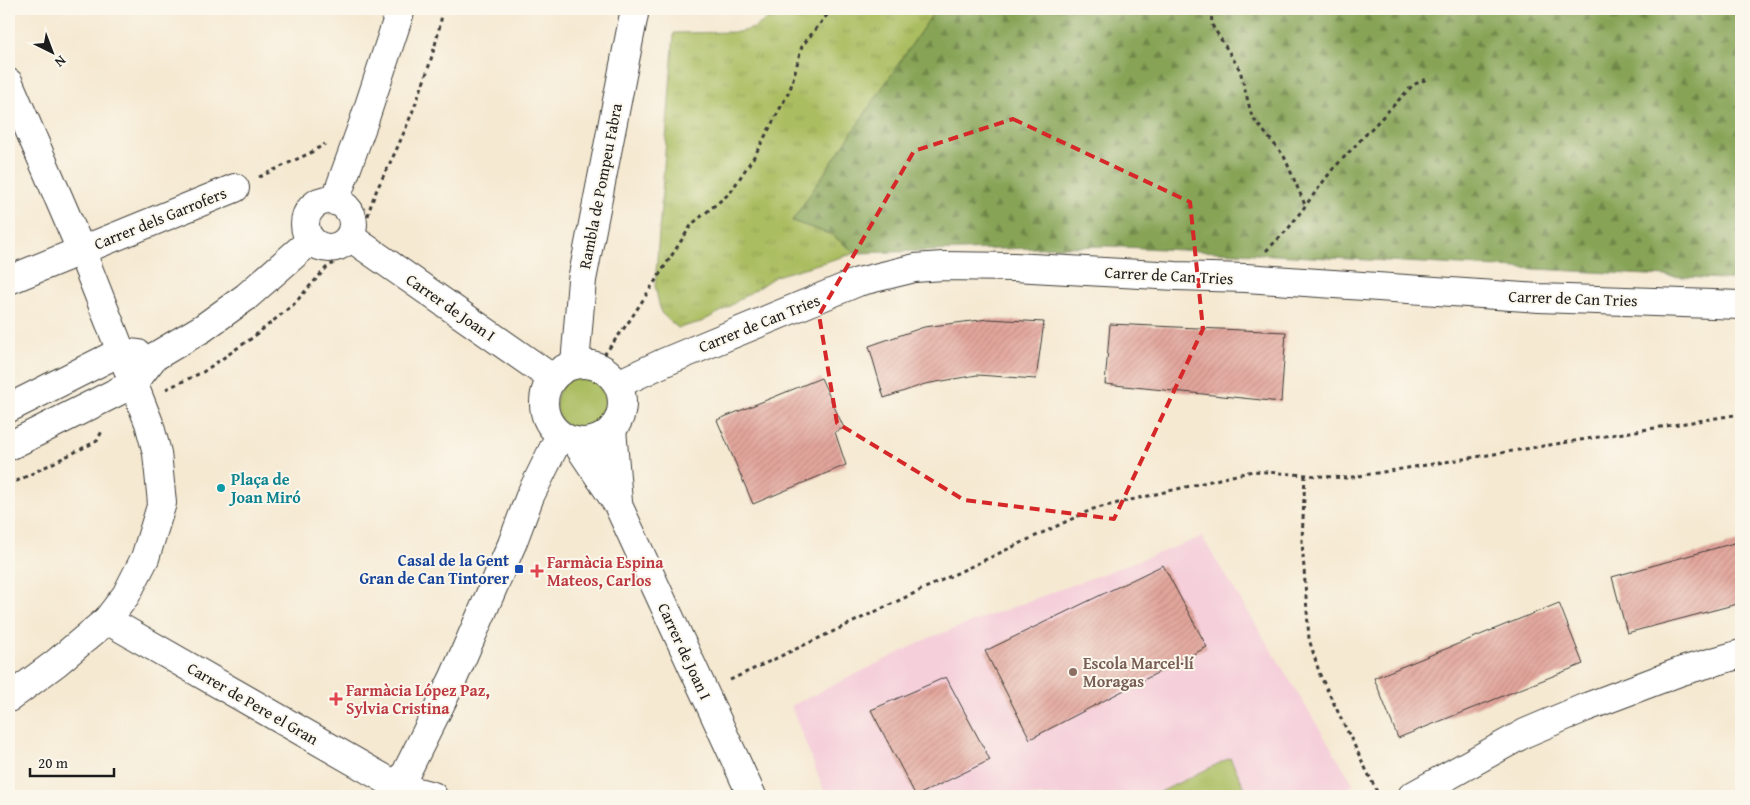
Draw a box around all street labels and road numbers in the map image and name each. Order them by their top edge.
street label: Rambla de Pompeu Fabra [572,101,628,271]
street label: Carrer dels Garrofers [90,180,230,256]
street label: Carrer de Can Tries [1104,260,1234,290]
street label: Carrer de Joan I [401,267,501,347]
street label: Carrer de Can Tries [1508,284,1638,312]
street label: Carrer de Can Tries [695,288,823,358]
street label: Carrer de Joan I [652,599,718,704]
street label: Carrer de Pere el Gran [183,656,323,750]

